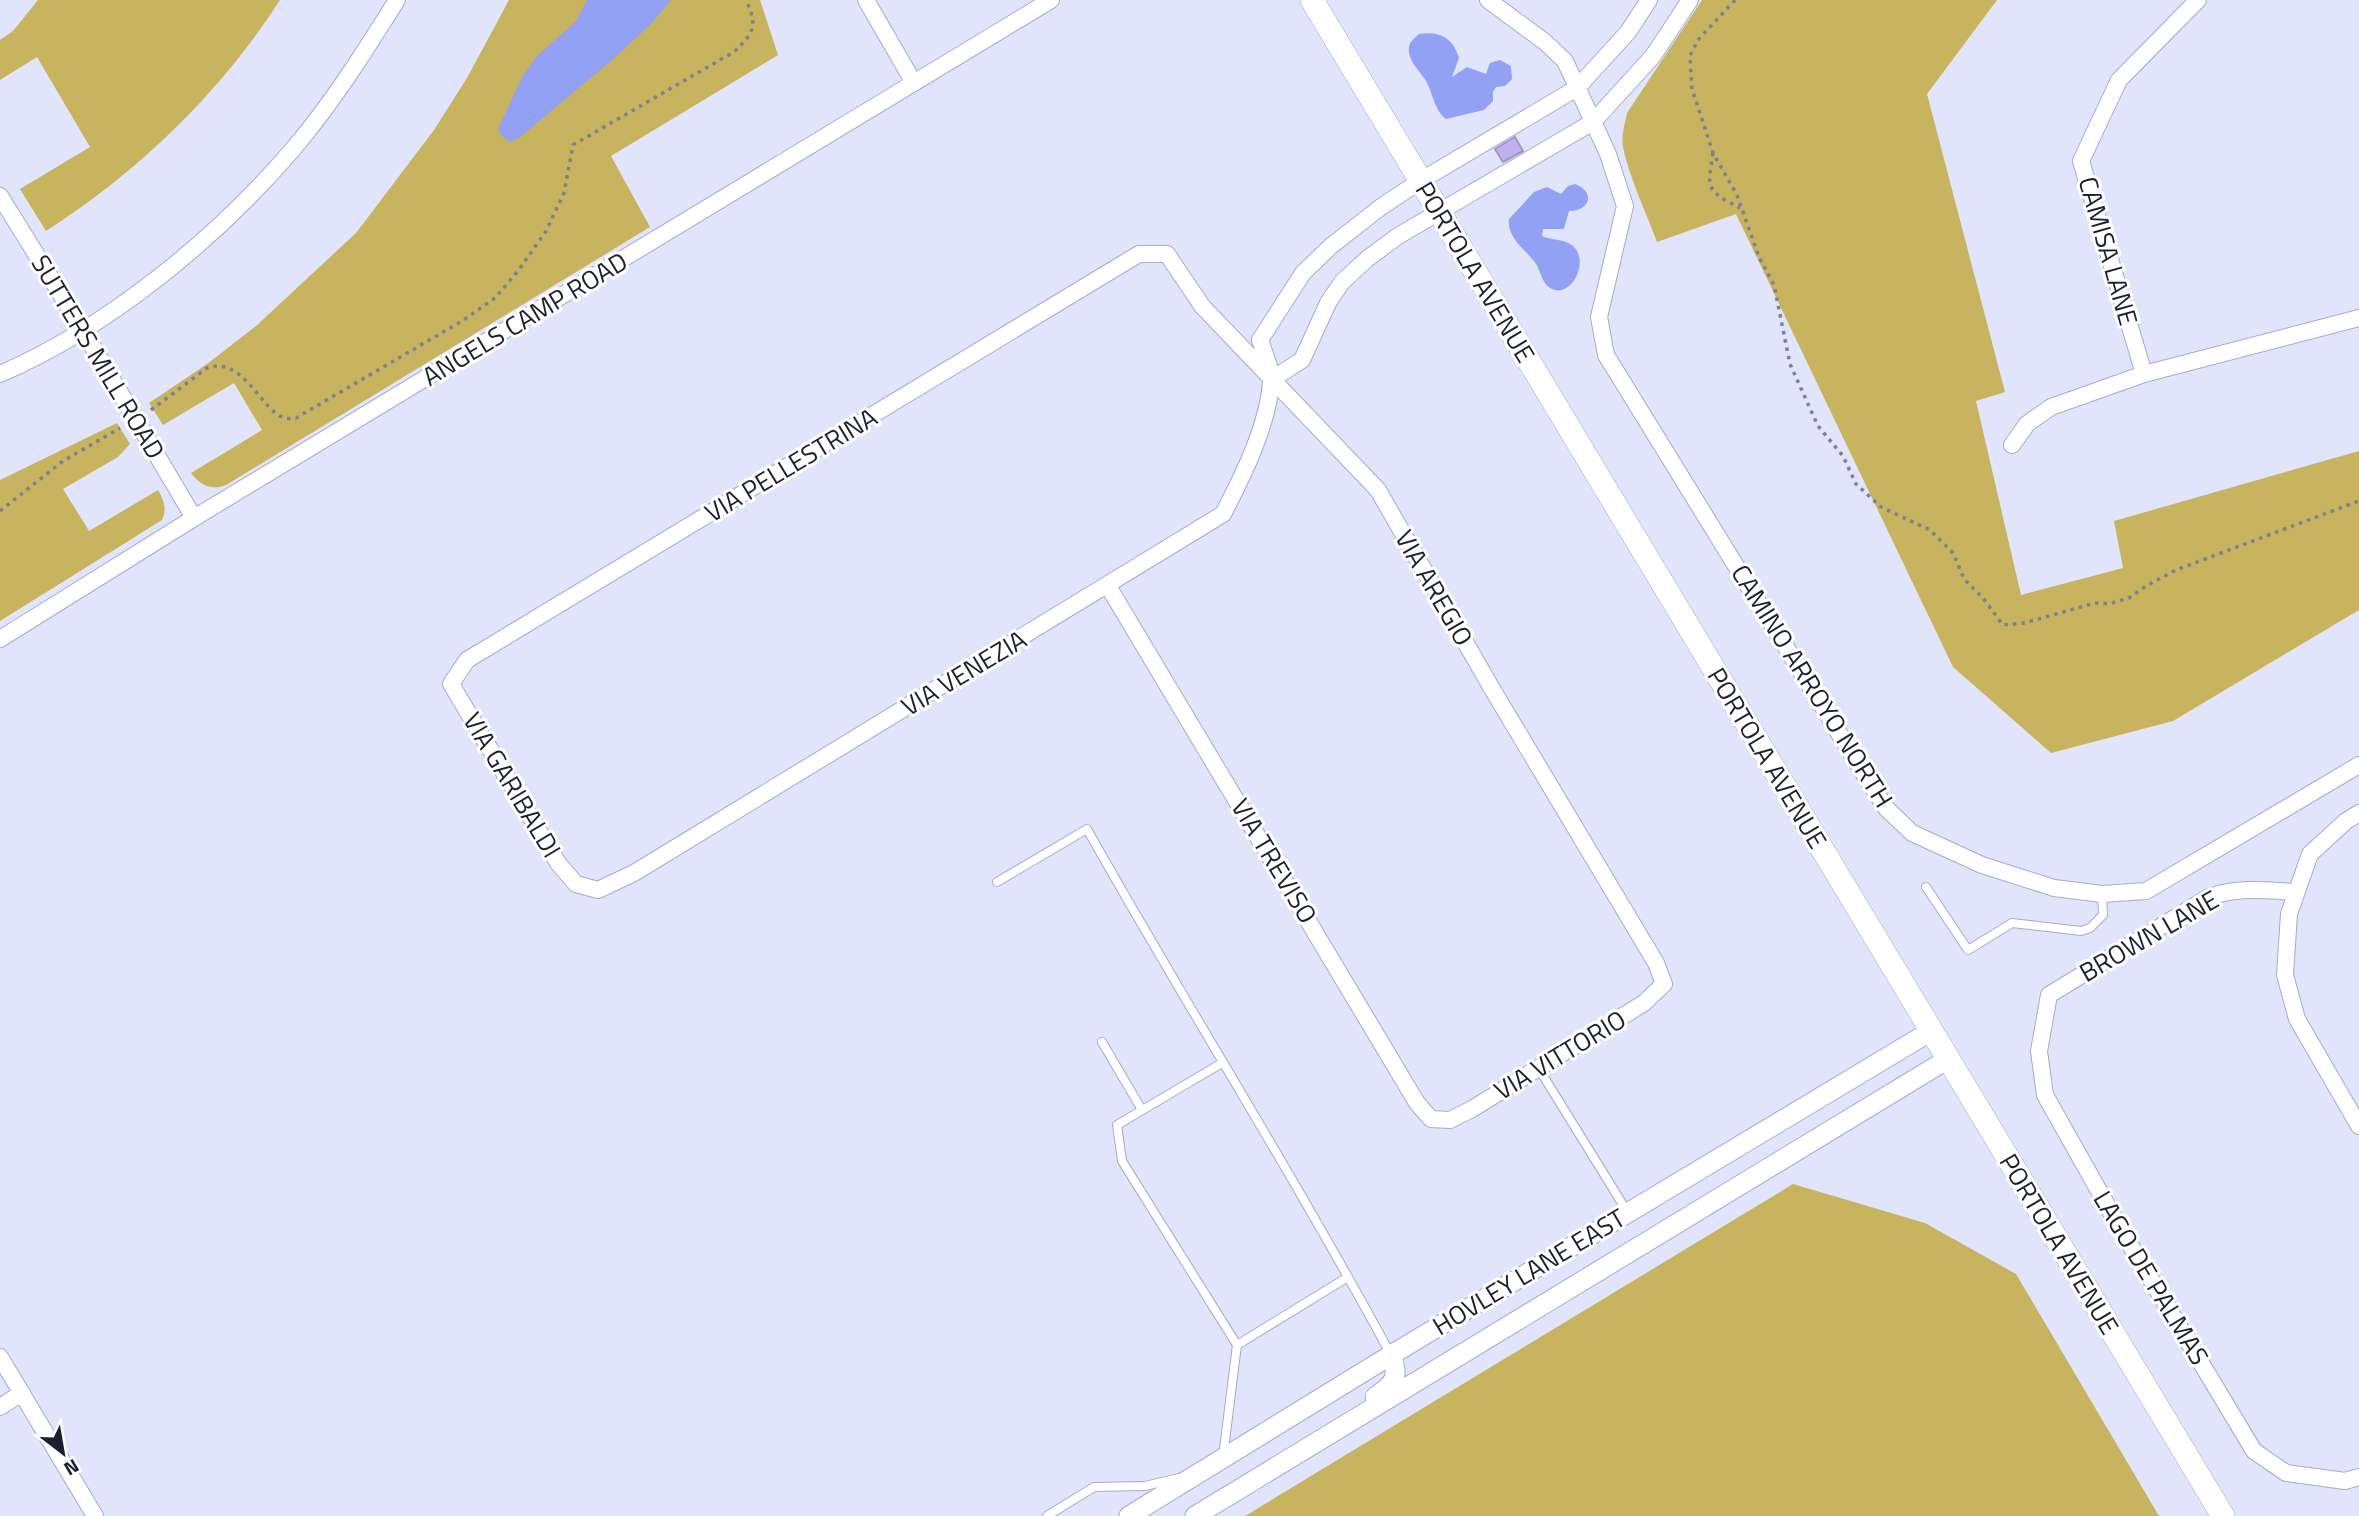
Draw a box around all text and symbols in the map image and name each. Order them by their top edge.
street label: CAMISA LANE [2069,172,2148,330]
street label: PORTOLA AVENUE [1406,174,1545,370]
street label: ANGELS CAMP ROAD [415,242,635,395]
street label: SUTTERS MILL ROAD [22,247,175,466]
street label: VIA PELLESTRINA [697,398,884,532]
street label: VIA AREGIO [1386,523,1483,653]
street label: CAMINO ARROYO NORTH [1722,557,1903,815]
street label: VIA VENEZIA [894,620,1034,725]
street label: PORTOLA AVENUE [1698,660,1837,856]
street label: VIA GARIBALDI [454,705,571,865]
street label: VIA TREVISO [1222,791,1327,931]
street label: BROWN LANE [2072,880,2226,991]
street label: VIA VITTORIO [1486,1000,1633,1109]
street label: PORTOLA AVENUE [1990,1146,2129,1342]
street label: LAGO DE PALMAS [2084,1183,2219,1372]
street label: HOVLEY LANE EAST [1425,1198,1633,1345]
north arrow [28,1418,98,1488]
text: N [59,1452,85,1484]

